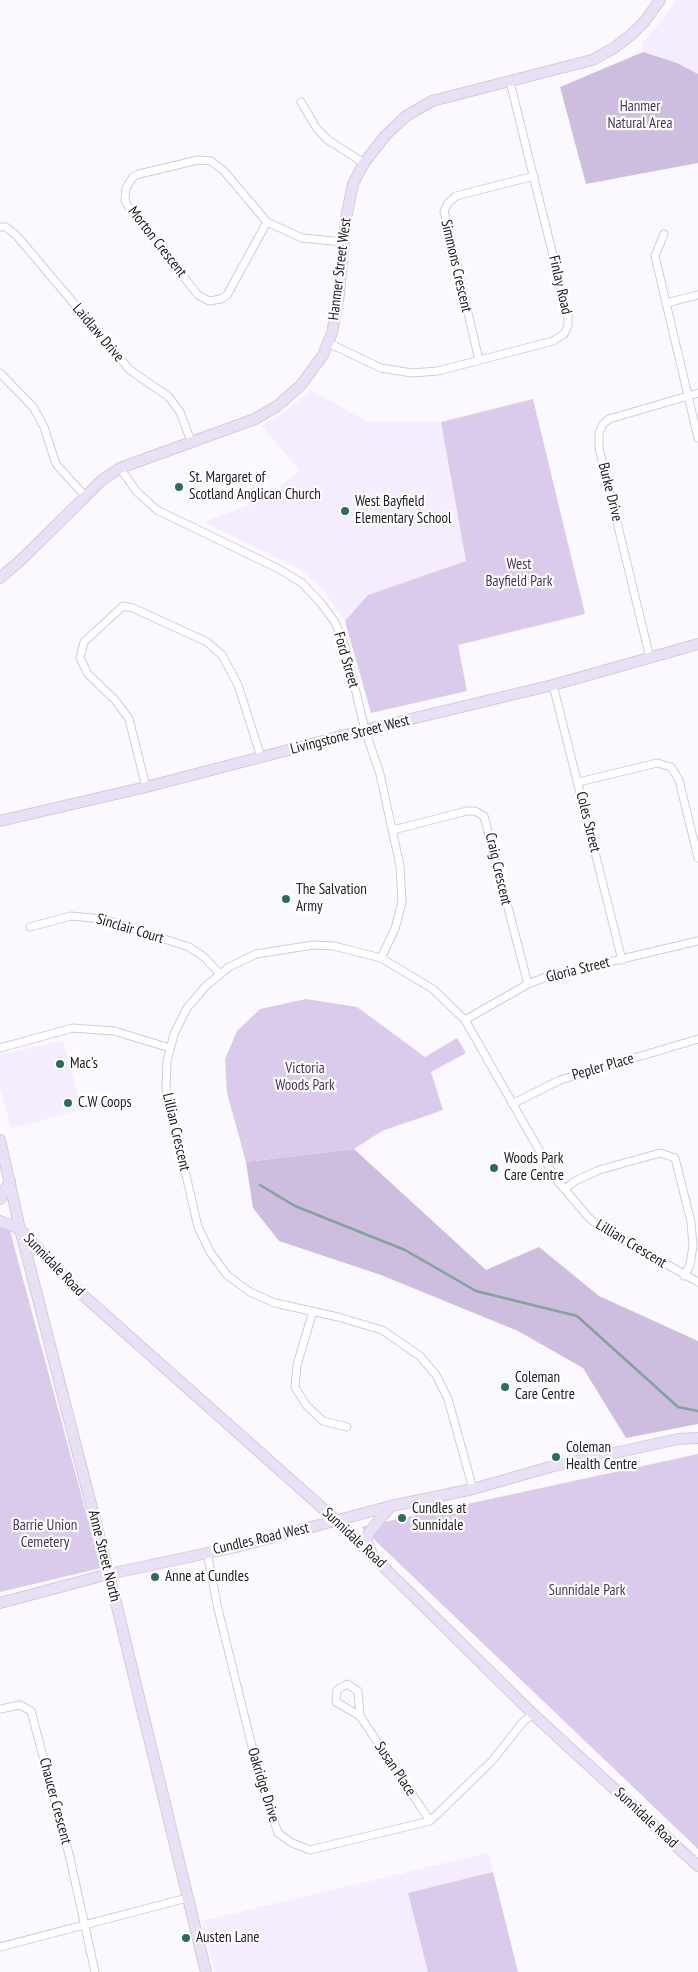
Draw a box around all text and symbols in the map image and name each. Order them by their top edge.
park label: Hanmer Natural Area [608,98,672,133]
street label: Morton Crescent [124,203,190,281]
street label: Hanmer Street West [325,217,355,321]
street label: Simmons Crescent [437,218,475,314]
street label: Finlay Road [544,254,576,316]
street label: Laidlaw Drive [68,300,128,366]
street label: Burke Drive [594,461,626,523]
place label: St. Margaret of Scotland Anglican Church [189,469,321,504]
marker: St. Margaret of Scotland Anglican Church [173,481,185,493]
place label: West Bayfield Elementary School [355,493,452,528]
marker: West Bayfield Elementary School [339,505,351,517]
park label: West Bayfield Park [486,556,552,591]
street label: Ford Street [329,630,363,690]
street label: Livingstone Street West [288,711,412,759]
street label: Coles Street [572,790,604,854]
street label: Craig Crescent [481,831,515,907]
place label: The Salvation Army [296,881,367,916]
marker: The Salvation Army [280,893,292,905]
street label: Sinclair Court [94,910,166,948]
street label: Gloria Street [544,953,612,987]
street label: Pepler Place [570,1050,636,1084]
place label: Mac's [70,1055,98,1073]
marker: Mac's [54,1058,66,1070]
park label: Victoria Woods Park [275,1060,335,1095]
street label: Lillian Crescent [158,1091,194,1173]
place label: C.W Coops [78,1094,132,1112]
marker: C.W Coops [62,1097,74,1109]
place label: Woods Park Care Centre [504,1150,564,1185]
marker: Woods Park Care Centre [488,1162,500,1174]
street label: Lillian Crescent [592,1216,670,1272]
street label: Sunnidale Road [20,1230,88,1300]
place label: Coleman Care Centre [515,1369,575,1404]
marker: Coleman Care Centre [499,1381,511,1393]
place label: Coleman Health Centre [566,1439,637,1474]
marker: Coleman Health Centre [550,1451,562,1463]
place label: Cundles at Sunnidale [412,1500,466,1535]
street label: Sunnidale Road [318,1504,390,1572]
street label: Anne Street North [84,1508,124,1604]
marker: Cundles at Sunnidale [396,1512,408,1524]
park label: Barrie Union Cemetery [13,1517,77,1552]
street label: Cundles Road West [211,1519,311,1559]
place label: Anne at Cundles [165,1568,249,1586]
marker: Anne at Cundles [149,1571,161,1583]
park label: Sunnidale Park [548,1582,626,1600]
street label: Susan Place [370,1739,420,1799]
street label: Oakridge Drive [243,1746,283,1824]
street label: Chaucer Crescent [35,1756,75,1846]
street label: Sunnidale Road [610,1784,682,1852]
place label: Austen Lane [196,1929,259,1947]
marker: Austen Lane [180,1932,192,1944]

